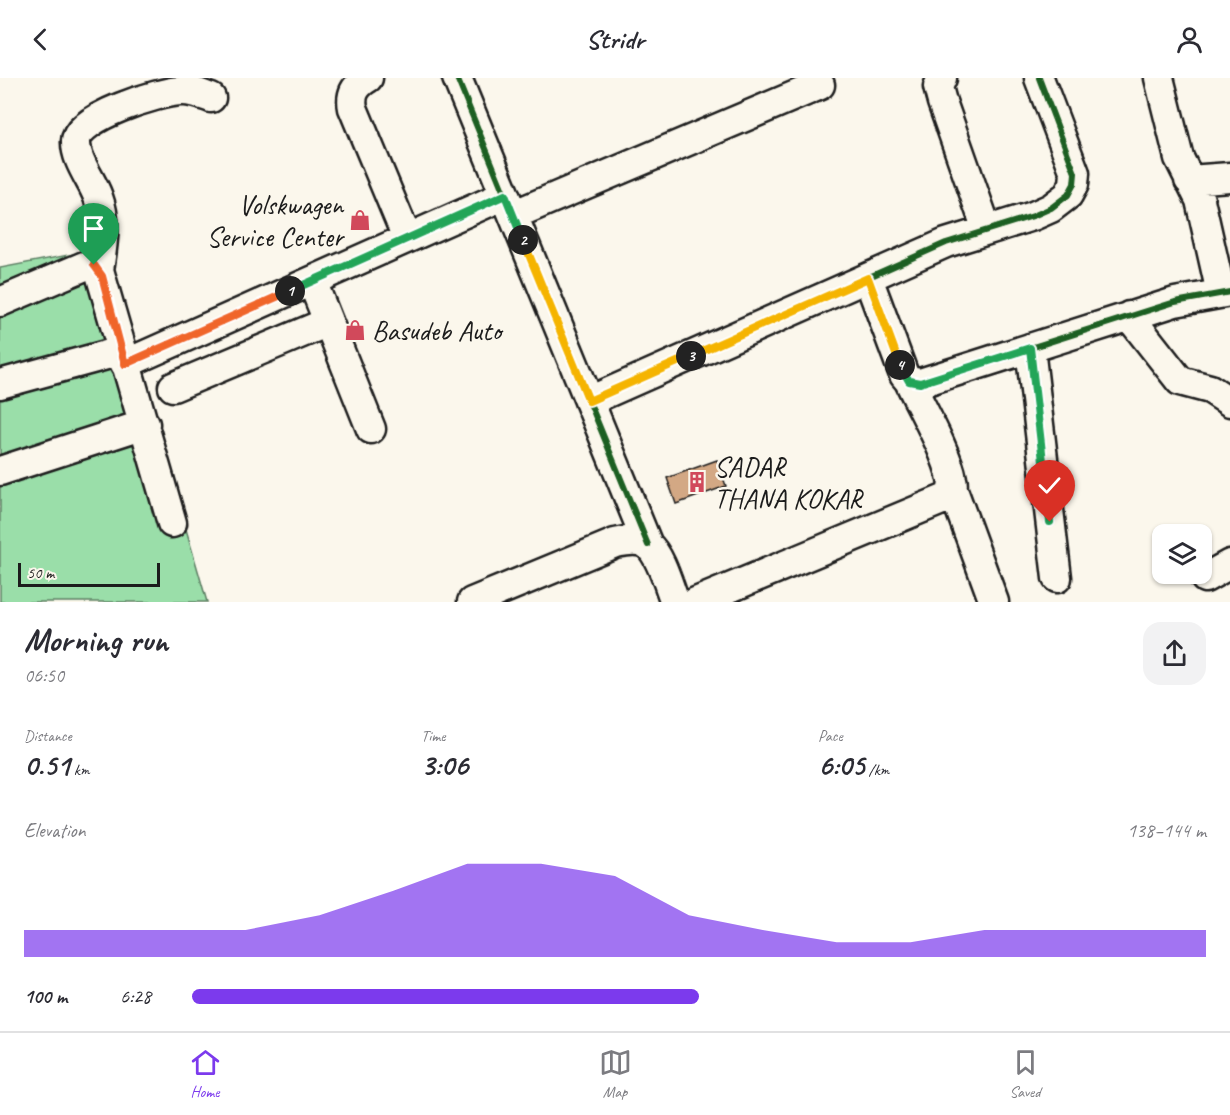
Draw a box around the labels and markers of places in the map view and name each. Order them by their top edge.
place label: Volskwagen Service Center [207,187,345,254]
pin [68,203,119,265]
shop icon: Volskwagen Service Center [348,208,372,232]
pin: 2 [508,225,538,255]
pin: 1 [275,276,305,306]
place label: Basudeb Auto [372,313,504,348]
shop icon: Basudeb Auto [343,318,367,342]
pin: 3 [676,341,706,371]
pin: 4 [885,350,915,380]
place label: SADAR THANA KOKAR [714,449,864,516]
pin [1024,460,1075,522]
building icon: SADAR THANA KOKAR [685,470,709,494]

